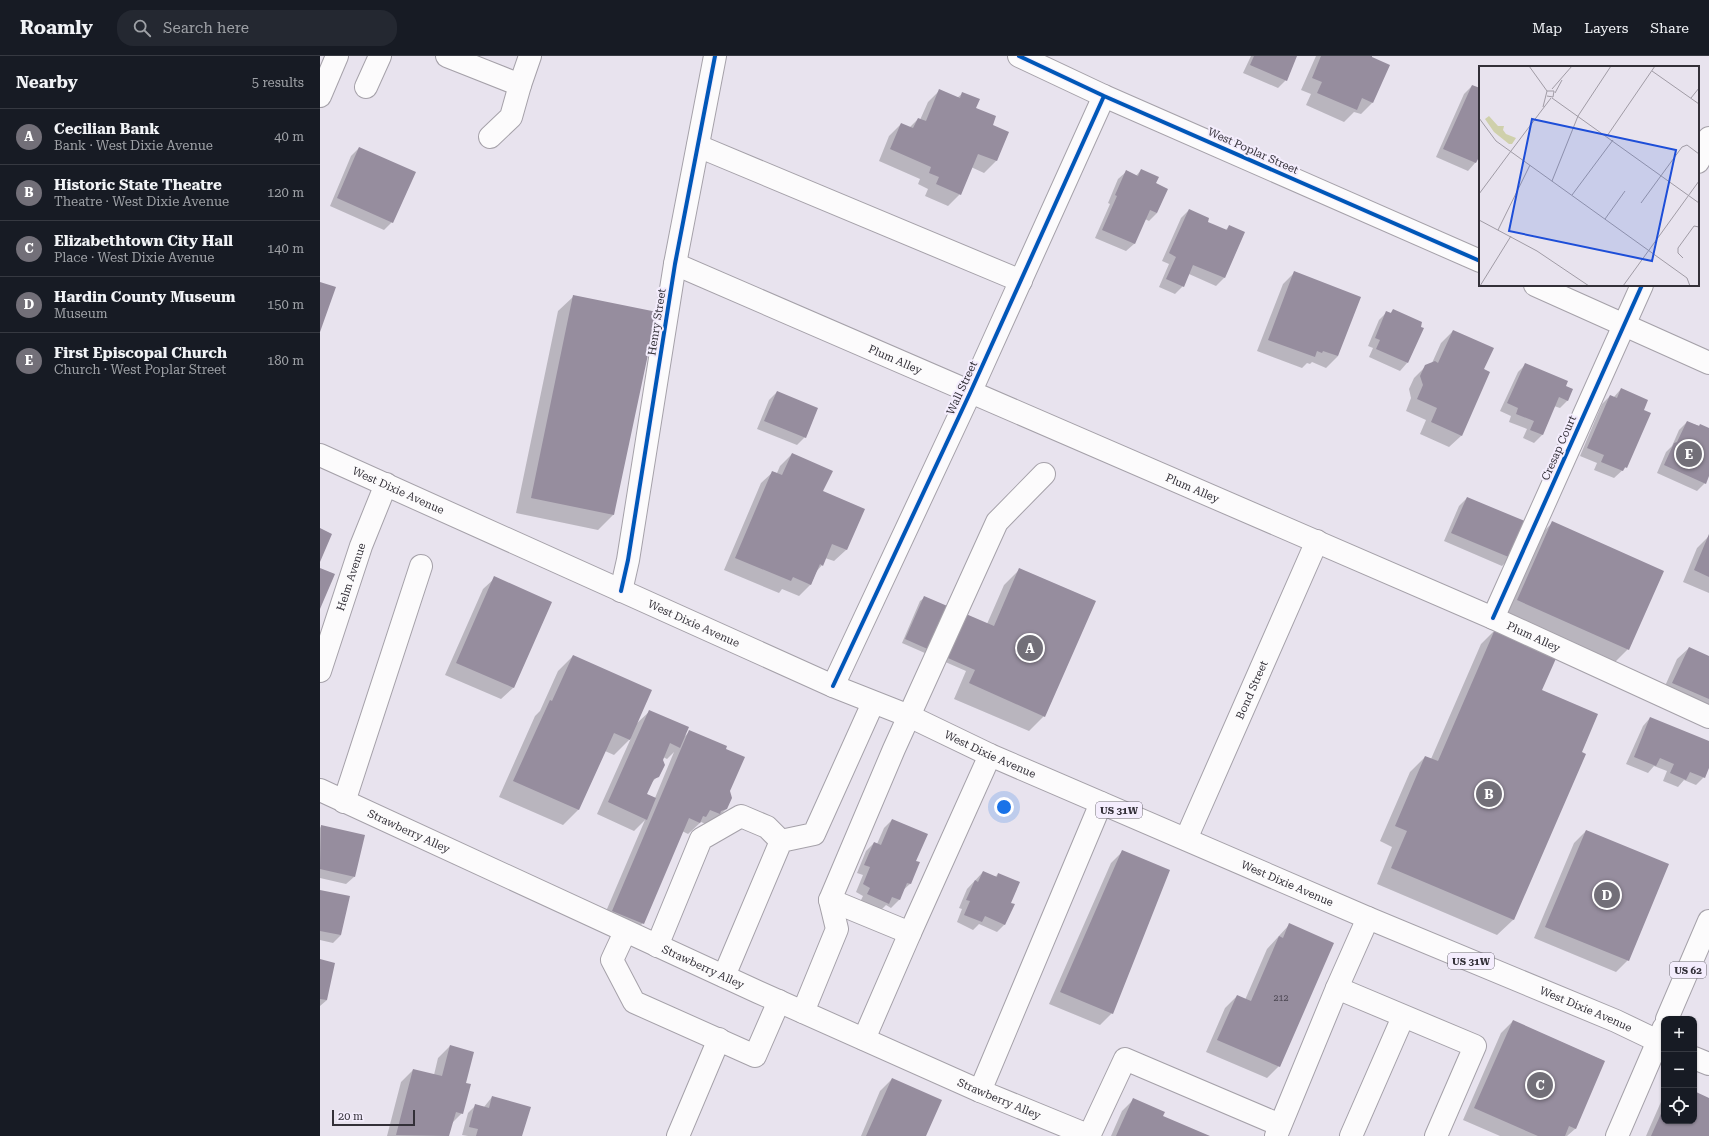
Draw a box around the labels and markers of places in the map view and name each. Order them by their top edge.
pin: E [1676,439,1702,469]
pin: A [1017,633,1043,663]
pin: B [1476,779,1502,809]
pin: D [1594,880,1620,910]
pin: C [1527,1070,1553,1100]

